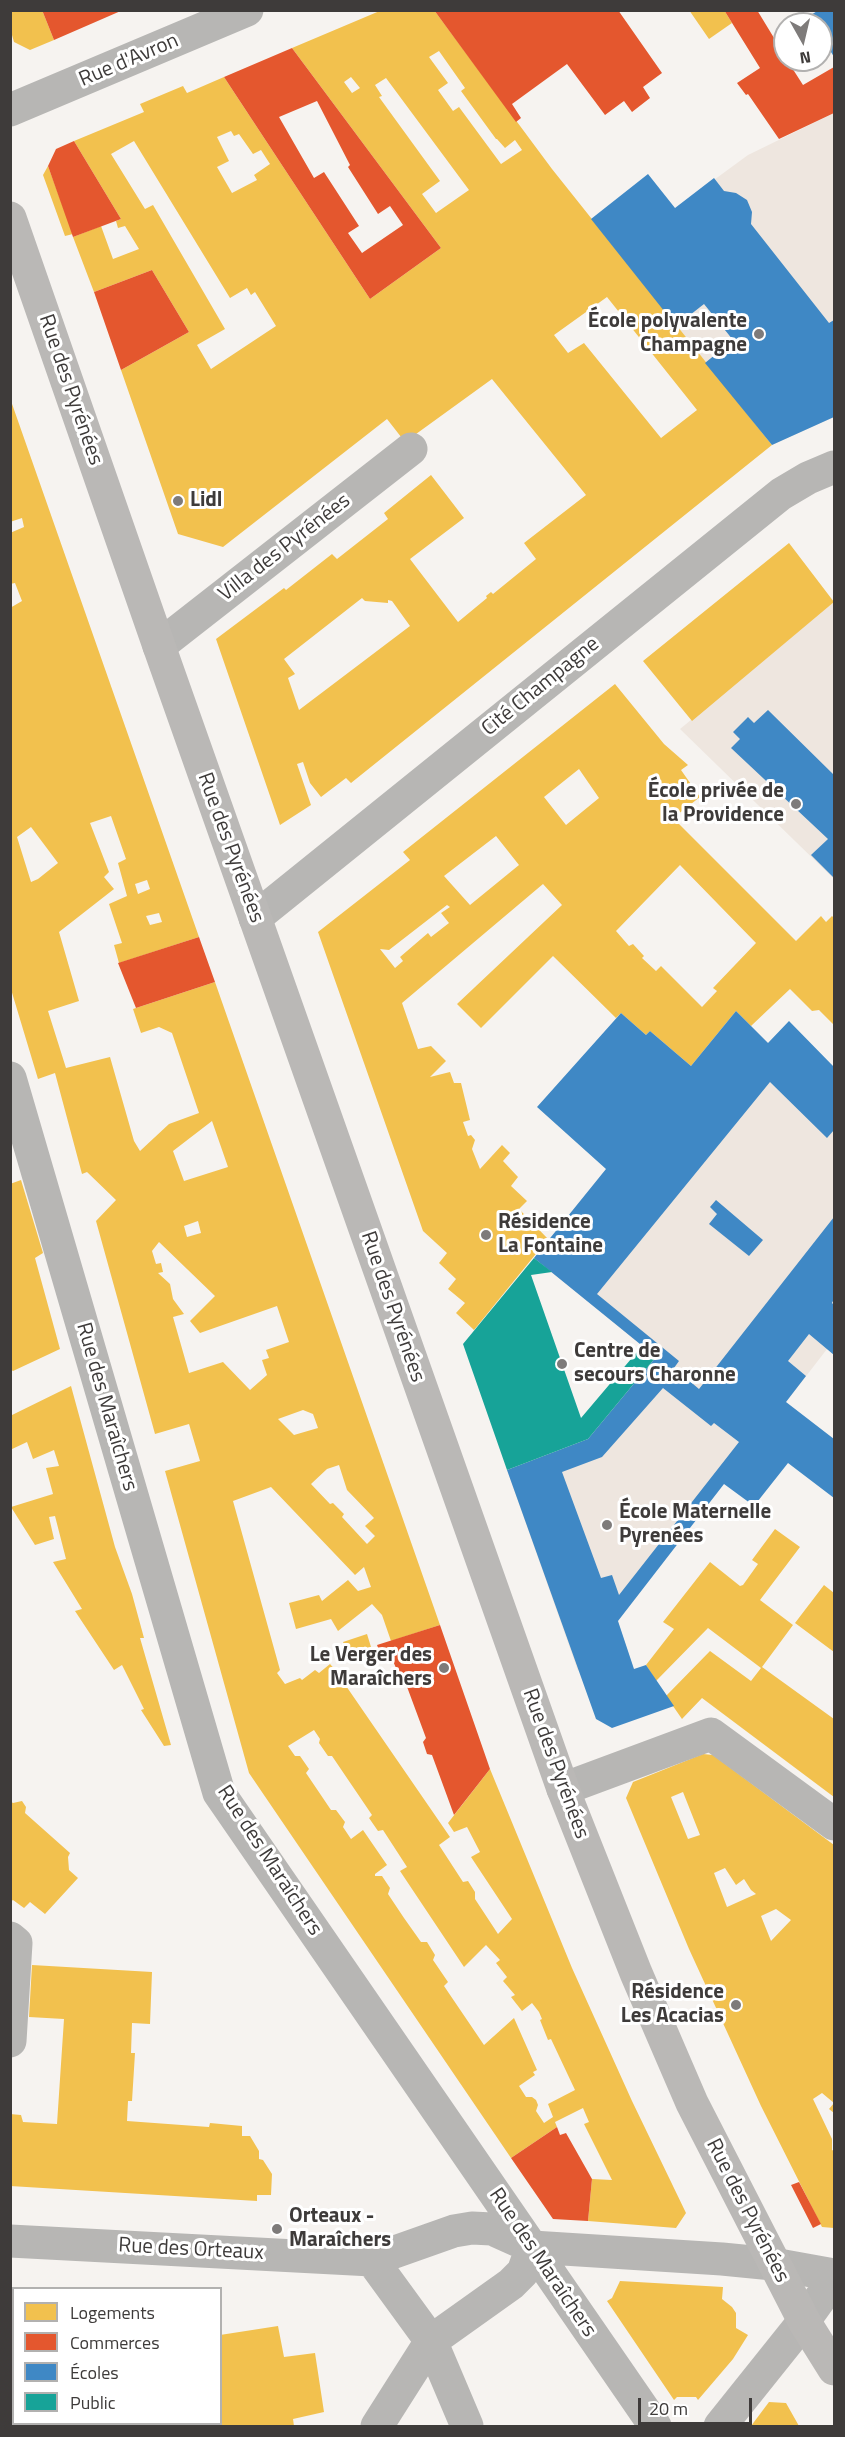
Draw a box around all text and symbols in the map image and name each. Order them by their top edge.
north arrow [773,12,833,72]
street label: Rue d'Avron [76,29,182,93]
text: N [798,45,812,70]
place label: École polyvalente Champagne [588,309,747,359]
street label: Rue des Pyrénées [32,311,108,469]
marker: École polyvalente Champagne [752,327,766,341]
place label: Lidl [190,488,223,514]
street label: Villa des Pyrénées [214,489,356,607]
marker: Lidl [171,494,185,508]
street label: Cité Champagne [477,632,605,742]
street label: Rue des Pyrénées [191,770,269,926]
place label: École privée de la Providence [648,779,784,829]
marker: École privée de la Providence [789,797,803,811]
place label: Résidence La Fontaine [498,1210,603,1260]
street label: Rue des Pyrénées [354,1228,430,1386]
marker: Résidence La Fontaine [479,1228,493,1242]
street label: Rue des Maraîchers [70,1320,142,1494]
place label: Centre de secours Charonne [574,1339,736,1389]
marker: Centre de secours Charonne [555,1357,569,1371]
place label: École Maternelle Pyrenées [619,1500,771,1550]
marker: École Maternelle Pyrenées [600,1518,614,1532]
place label: Le Verger des Maraîchers [310,1643,432,1693]
marker: Le Verger des Maraîchers [437,1661,451,1675]
street label: Rue des Pyrénées [516,1686,594,1842]
street label: Rue des Maraîchers [211,1781,327,1941]
place label: Résidence Les Acacias [621,1980,724,2030]
marker: Résidence Les Acacias [729,1998,743,2012]
street label: Rue des Pyrénées [700,2135,794,2287]
street label: Rue des Maraîchers [483,2184,601,2342]
place label: Orteaux - Maraîchers [289,2204,391,2254]
marker: Orteaux - Maraîchers [270,2222,284,2236]
street label: Rue des Orteaux [118,2234,264,2266]
legend [12,2287,222,2425]
text: Logements [70,2299,155,2326]
text: Commerces [70,2329,160,2356]
text: Écoles [70,2359,119,2386]
scale bar [641,2386,755,2424]
text: Public [70,2389,116,2416]
text: 20 m [649,2395,688,2422]

